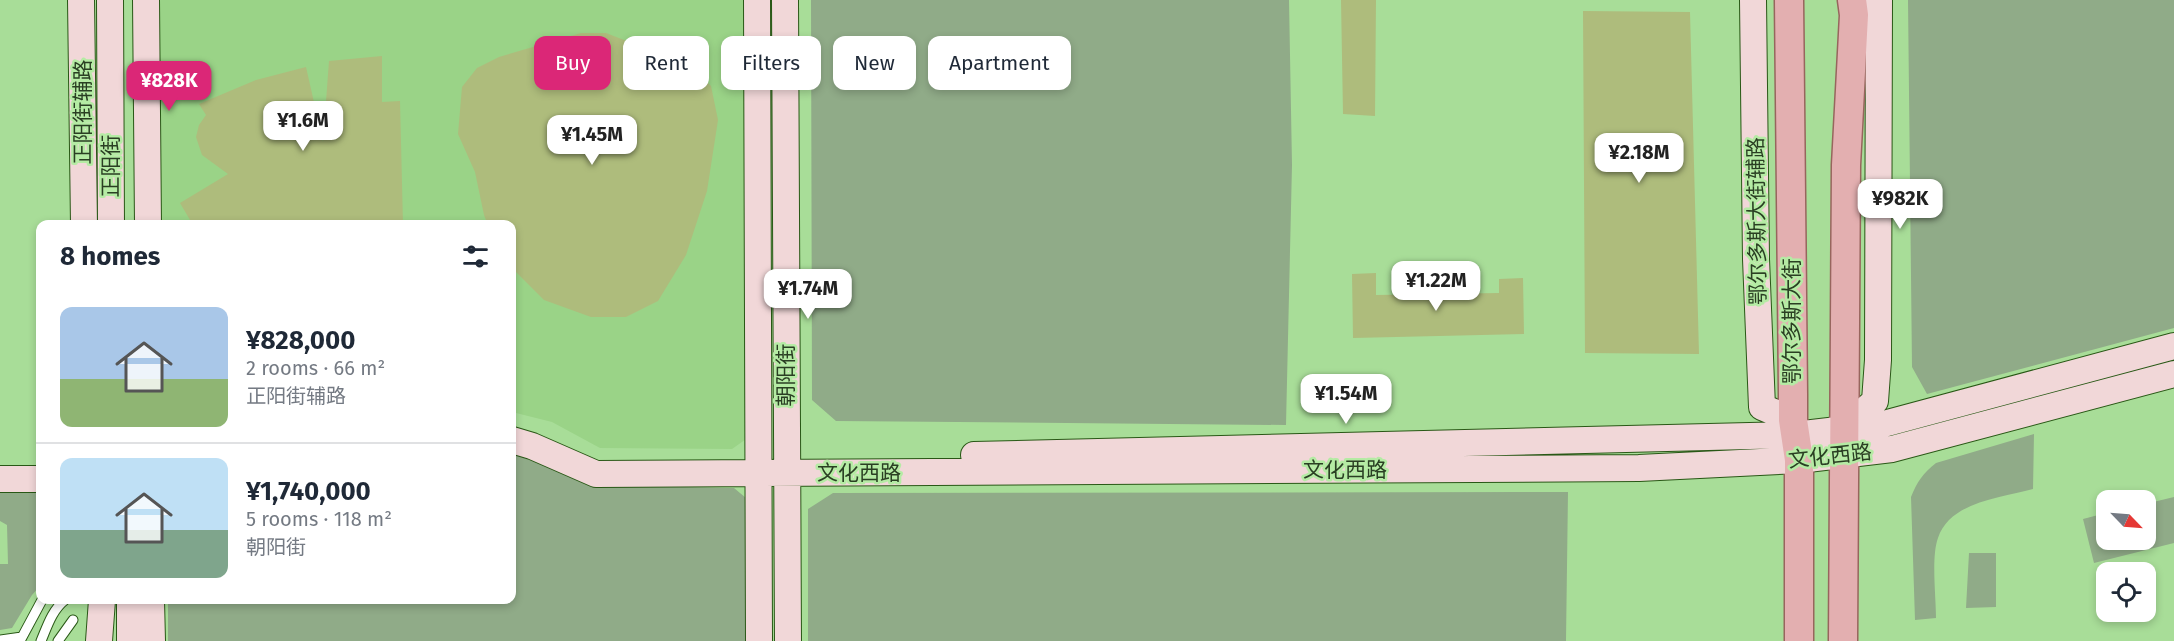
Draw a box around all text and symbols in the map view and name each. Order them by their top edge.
chip: Buy [534,36,611,90]
chip: Rent [623,36,709,90]
chip: Filters [721,36,821,90]
chip: New [833,36,916,90]
chip: Apartment [928,36,1071,90]
street label: 正阳街辅路 [70,60,96,165]
pin: ¥828K [127,61,211,112]
text: ¥828K [140,68,198,92]
pin: ¥1.6M [261,101,345,152]
text: ¥1.6M [277,108,329,132]
pin: ¥1.45M [543,115,641,166]
text: ¥1.45M [561,122,623,146]
pin: ¥2.18M [1590,133,1688,184]
street label: 正阳街 [98,135,124,198]
street label: 鄂尔多斯大街辅路 [1743,137,1771,305]
text: ¥2.18M [1609,140,1669,164]
pin: ¥982K [1858,179,1942,230]
text: ¥982K [1872,186,1928,210]
icon: filters [459,240,492,273]
text: 8 homes [60,241,160,272]
street label: 鄂尔多斯大街 [1779,258,1805,384]
pin: ¥1.22M [1387,261,1485,312]
text: ¥1.22M [1405,268,1467,292]
pin: ¥1.74M [759,269,857,320]
text: ¥1.74M [778,276,838,300]
text: ¥828,000 [246,325,355,356]
icon: home [108,331,180,403]
street label: 朝阳街 [773,344,799,407]
text: 2 rooms · 66 m² [246,356,385,380]
pin: ¥1.54M [1297,374,1395,425]
text: ¥1.54M [1315,381,1377,405]
text: 正阳街辅路 [246,384,346,408]
street label: 文化西路 [1787,439,1873,473]
street label: 文化西路 [1303,457,1387,483]
street label: 文化西路 [817,460,901,486]
text: ¥1,740,000 [246,476,371,507]
icon: home [108,482,180,554]
north arrow [2096,490,2156,550]
map controls [2096,490,2156,622]
text: 5 rooms · 118 m² [246,507,392,531]
text: 朝阳街 [246,535,306,559]
button: locate [2096,562,2156,622]

